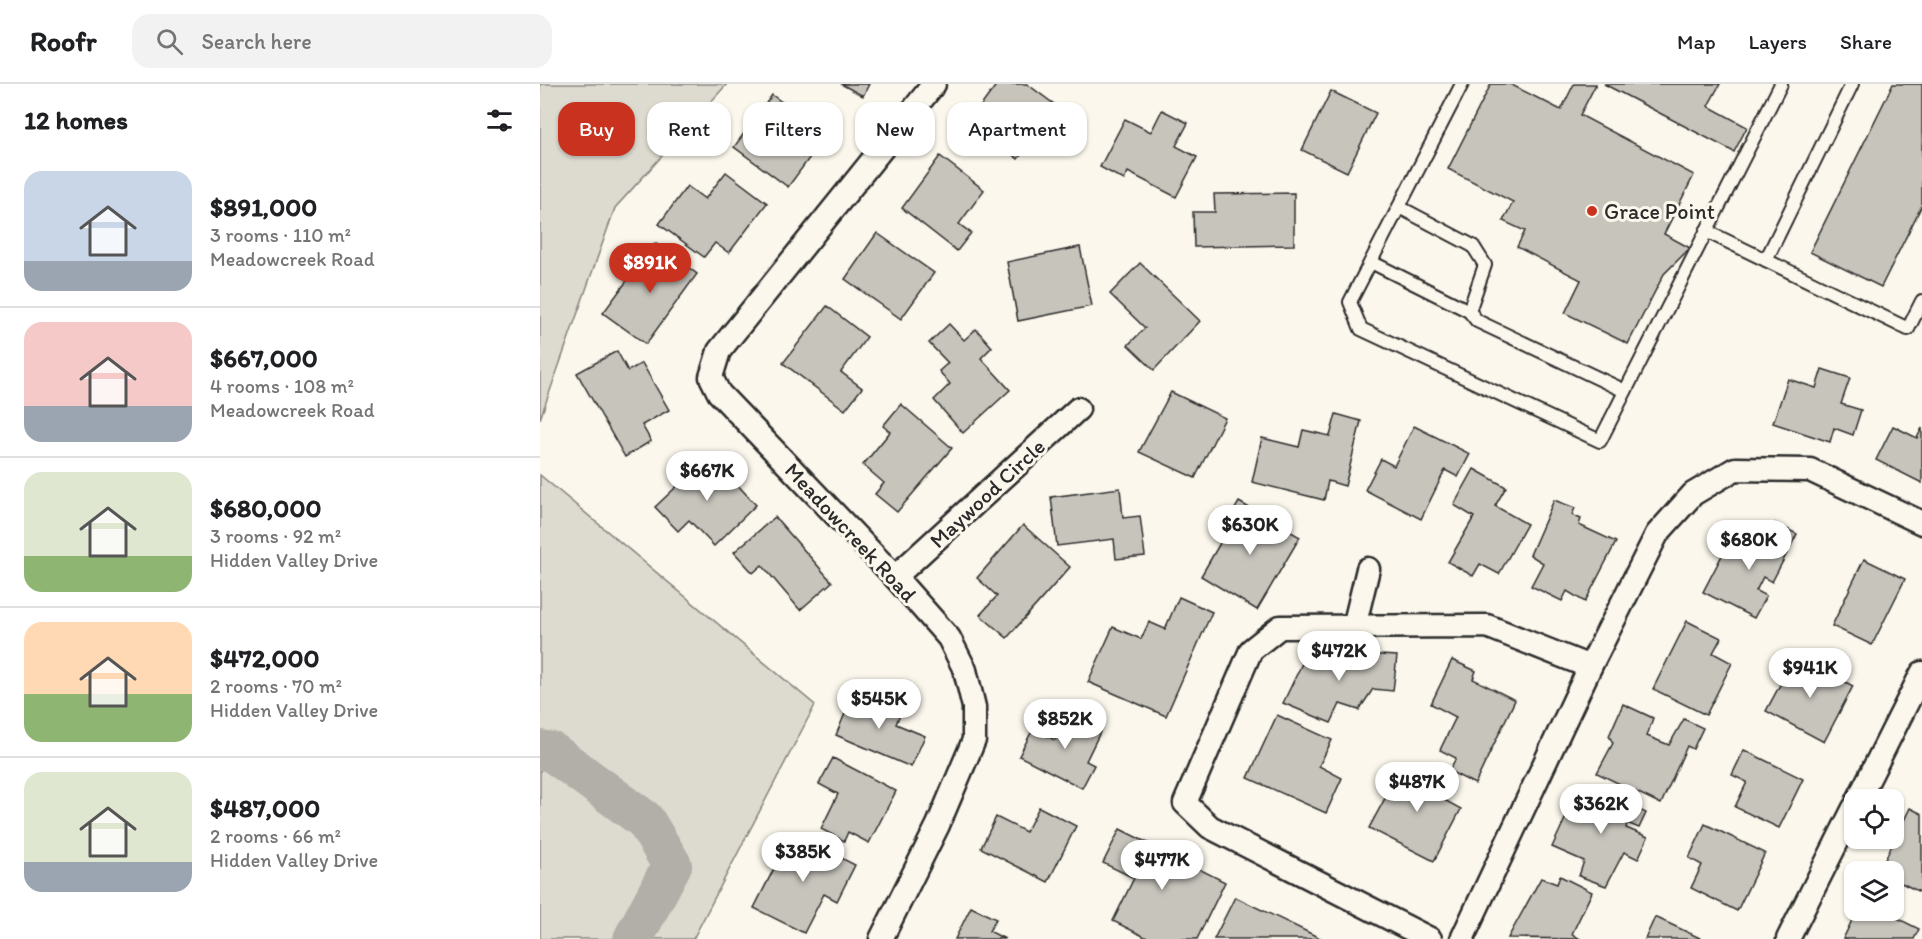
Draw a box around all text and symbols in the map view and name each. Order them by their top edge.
search box [132,14,552,68]
text: Roofr [30,24,96,58]
icon: search [153,25,186,58]
text: Search here [201,28,312,55]
text: Map [1677,29,1716,54]
text: Layers [1749,29,1807,54]
text: Share [1840,29,1892,54]
chip: Buy [558,102,635,156]
chip: Rent [647,102,731,156]
chip: Filters [743,102,843,156]
chip: New [855,102,935,156]
chip: Apartment [947,102,1087,156]
text: 12 homes [24,104,128,136]
icon: filters [483,104,516,137]
text: $891,000 [210,191,317,223]
icon: home [72,195,144,267]
place label: Grace Point [1604,198,1715,225]
marker: Grace Point [1585,204,1599,218]
text: 3 rooms · 110 m² [210,223,351,247]
pin: $891K [608,243,692,294]
text: Meadowcreek Road [210,247,375,271]
text: $891K [623,250,677,274]
text: $667,000 [210,342,318,374]
icon: home [72,346,144,418]
text: 4 rooms · 108 m² [210,374,354,398]
text: Meadowcreek Road [210,398,375,422]
street label: Maywood Circle [924,433,1051,554]
pin: $667K [665,451,749,502]
street label: Meadowcreek Road [779,457,922,608]
text: $667K [680,458,734,482]
text: $680,000 [210,492,321,524]
icon: home [72,496,144,568]
pin: $630K [1208,505,1292,556]
text: $630K [1222,512,1278,536]
pin: $680K [1707,520,1791,571]
text: 3 rooms · 92 m² [210,524,341,548]
text: $680K [1721,527,1777,551]
text: Hidden Valley Drive [210,548,378,572]
pin: $472K [1297,631,1381,682]
text: $472K [1311,638,1367,662]
text: $472,000 [210,642,320,674]
icon: home [72,646,144,718]
pin: $941K [1768,648,1852,699]
text: $941K [1783,655,1837,679]
text: 2 rooms · 70 m² [210,674,342,698]
pin: $545K [837,679,921,730]
text: $545K [851,686,907,710]
text: Hidden Valley Drive [210,698,378,722]
pin: $852K [1023,699,1107,750]
text: $852K [1038,706,1092,730]
pin: $487K [1375,762,1459,813]
text: $487K [1389,769,1445,793]
pin: $362K [1559,784,1643,835]
map controls [1844,789,1904,921]
button: locate [1844,789,1904,849]
text: $362K [1574,791,1628,815]
text: $487,000 [210,792,320,824]
icon: home [72,796,144,868]
text: 2 rooms · 66 m² [210,824,341,848]
pin: $385K [761,832,845,883]
text: $385K [775,839,831,863]
pin: $477K [1120,840,1204,891]
text: $477K [1135,847,1189,871]
text: Hidden Valley Drive [210,848,378,872]
button: layers [1844,861,1904,921]

